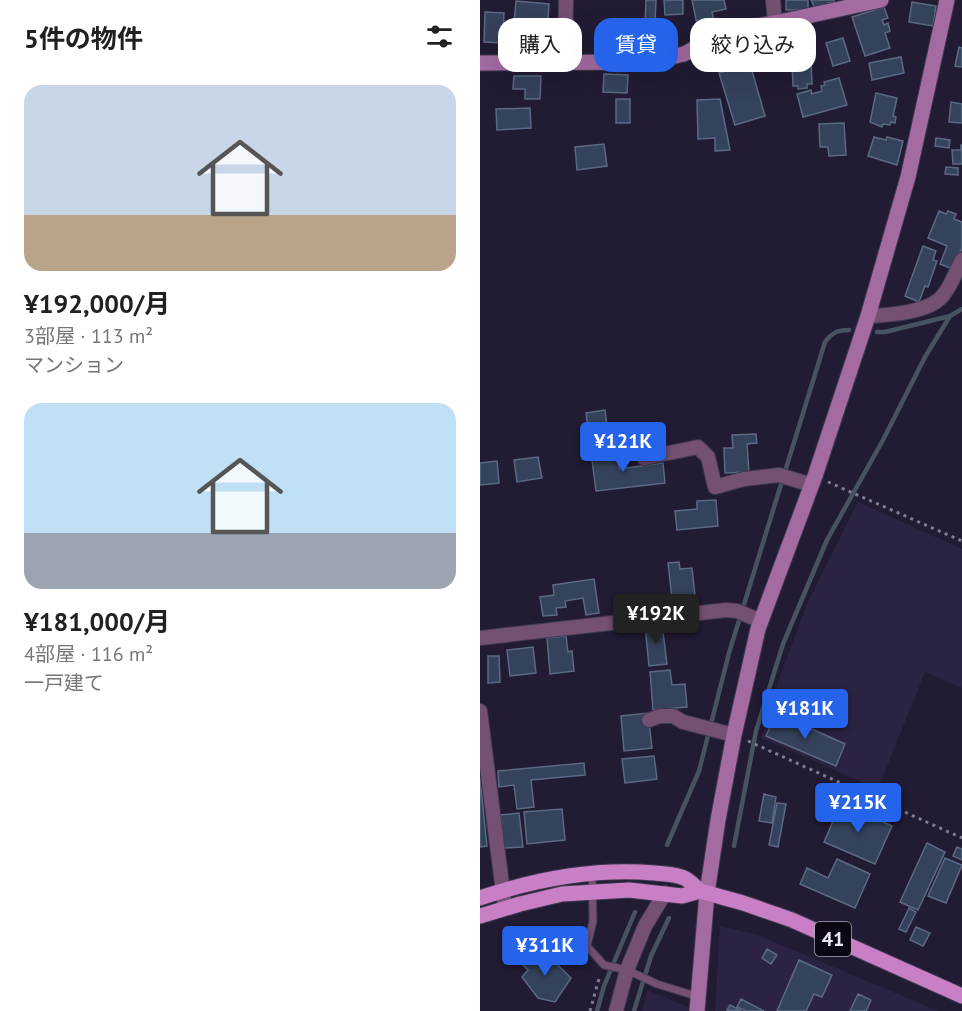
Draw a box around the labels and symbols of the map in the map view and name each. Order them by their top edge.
pin: ¥121K [581,422,665,473]
pin: ¥192K [614,594,698,645]
pin: ¥181K [763,689,847,740]
pin: ¥215K [816,783,900,834]
road number: 41 [815,922,851,956]
pin: ¥311K [503,926,587,977]

